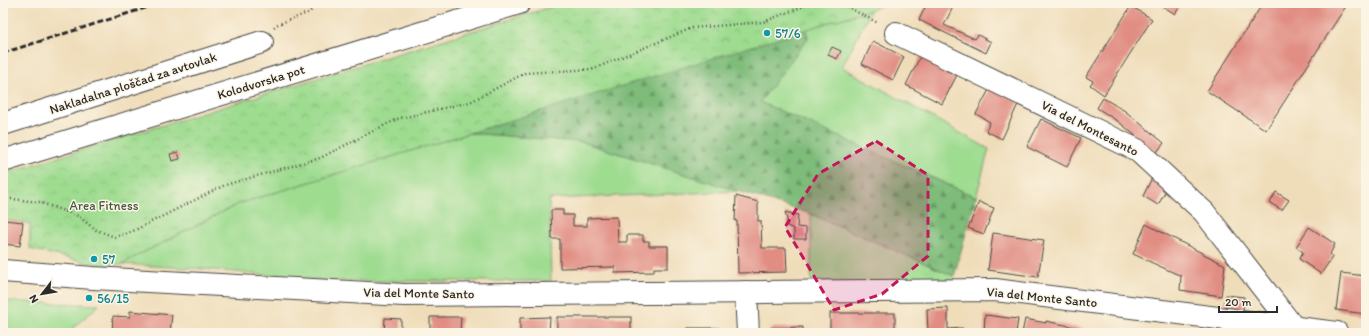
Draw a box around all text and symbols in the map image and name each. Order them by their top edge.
place label: 57/6 [775,26,801,41]
marker: 57/6 [762,28,772,38]
street label: Nakladalna ploščad za avtovlak [48,49,219,117]
street label: Kolodvorska pot [216,62,307,102]
street label: Via del Montesanto [1039,97,1141,159]
park label: Area Fitness [70,198,139,213]
place label: 57 [102,252,116,267]
marker: 57 [89,254,99,264]
north arrow [22,274,62,314]
street label: Via del Monte Santo [986,284,1098,310]
street label: Via del Monte Santo [363,285,475,301]
scale bar [1219,288,1277,314]
place label: 56/15 [97,291,129,306]
text: N [26,292,41,305]
marker: 56/15 [84,293,94,303]
text: 20 m [1225,295,1252,309]

